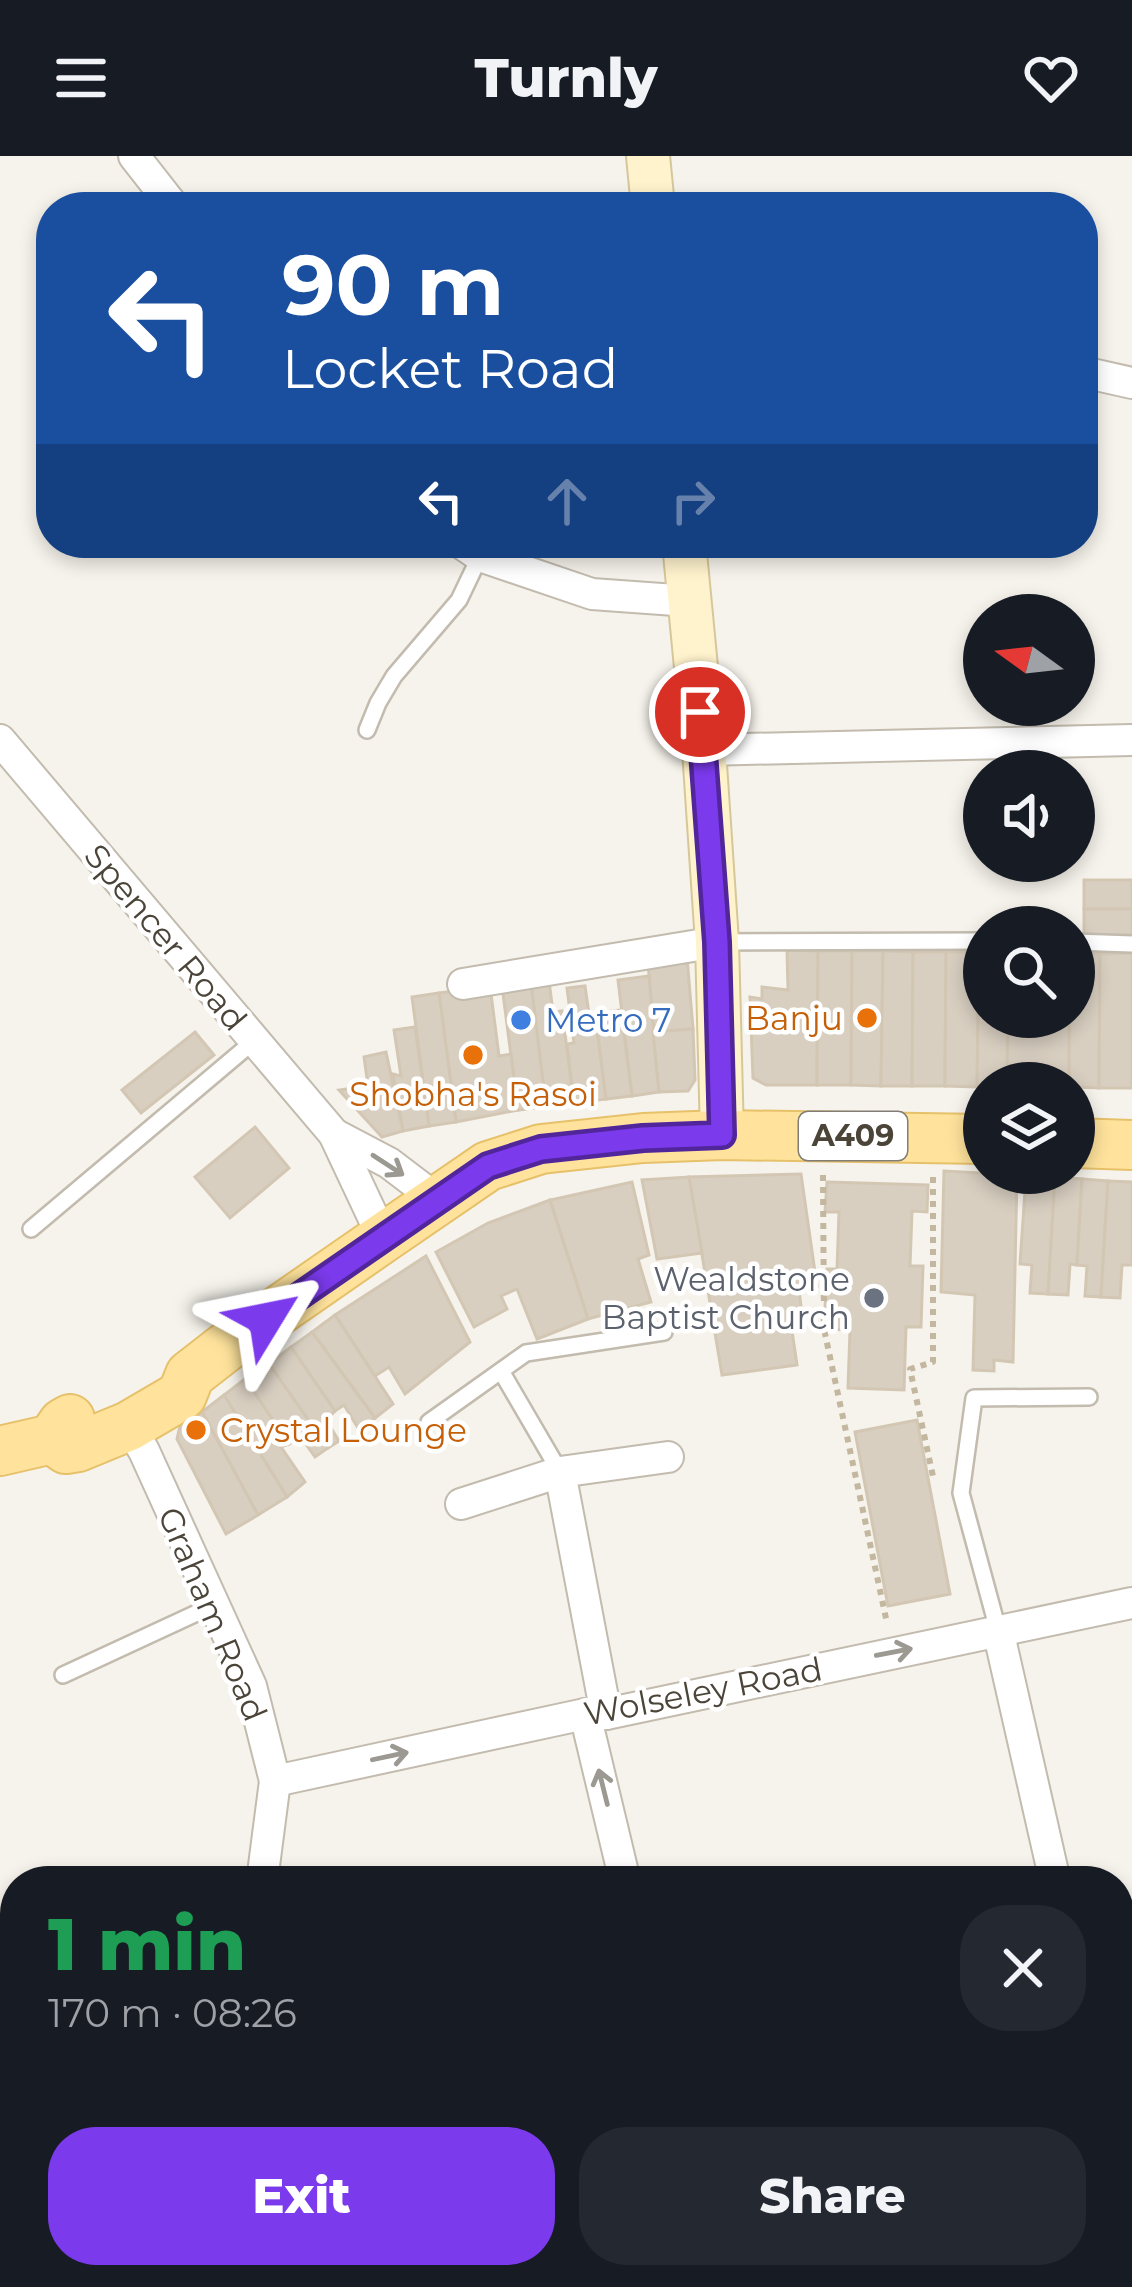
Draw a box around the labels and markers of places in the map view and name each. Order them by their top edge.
pin [649,661,751,763]
place label: Banju [745,998,843,1038]
place label: Metro 7 [545,1000,671,1040]
marker: Banju [854,1005,880,1031]
marker: Metro 7 [508,1007,534,1033]
marker: Shobha's Rasoi [460,1042,486,1068]
place label: Shobha's Rasoi [349,1074,597,1114]
place label: Wealdstone Baptist Church [602,1259,850,1337]
marker: Wealdstone Baptist Church [861,1285,887,1311]
place label: Crystal Lounge [220,1410,467,1450]
marker: Crystal Lounge [183,1417,209,1443]

